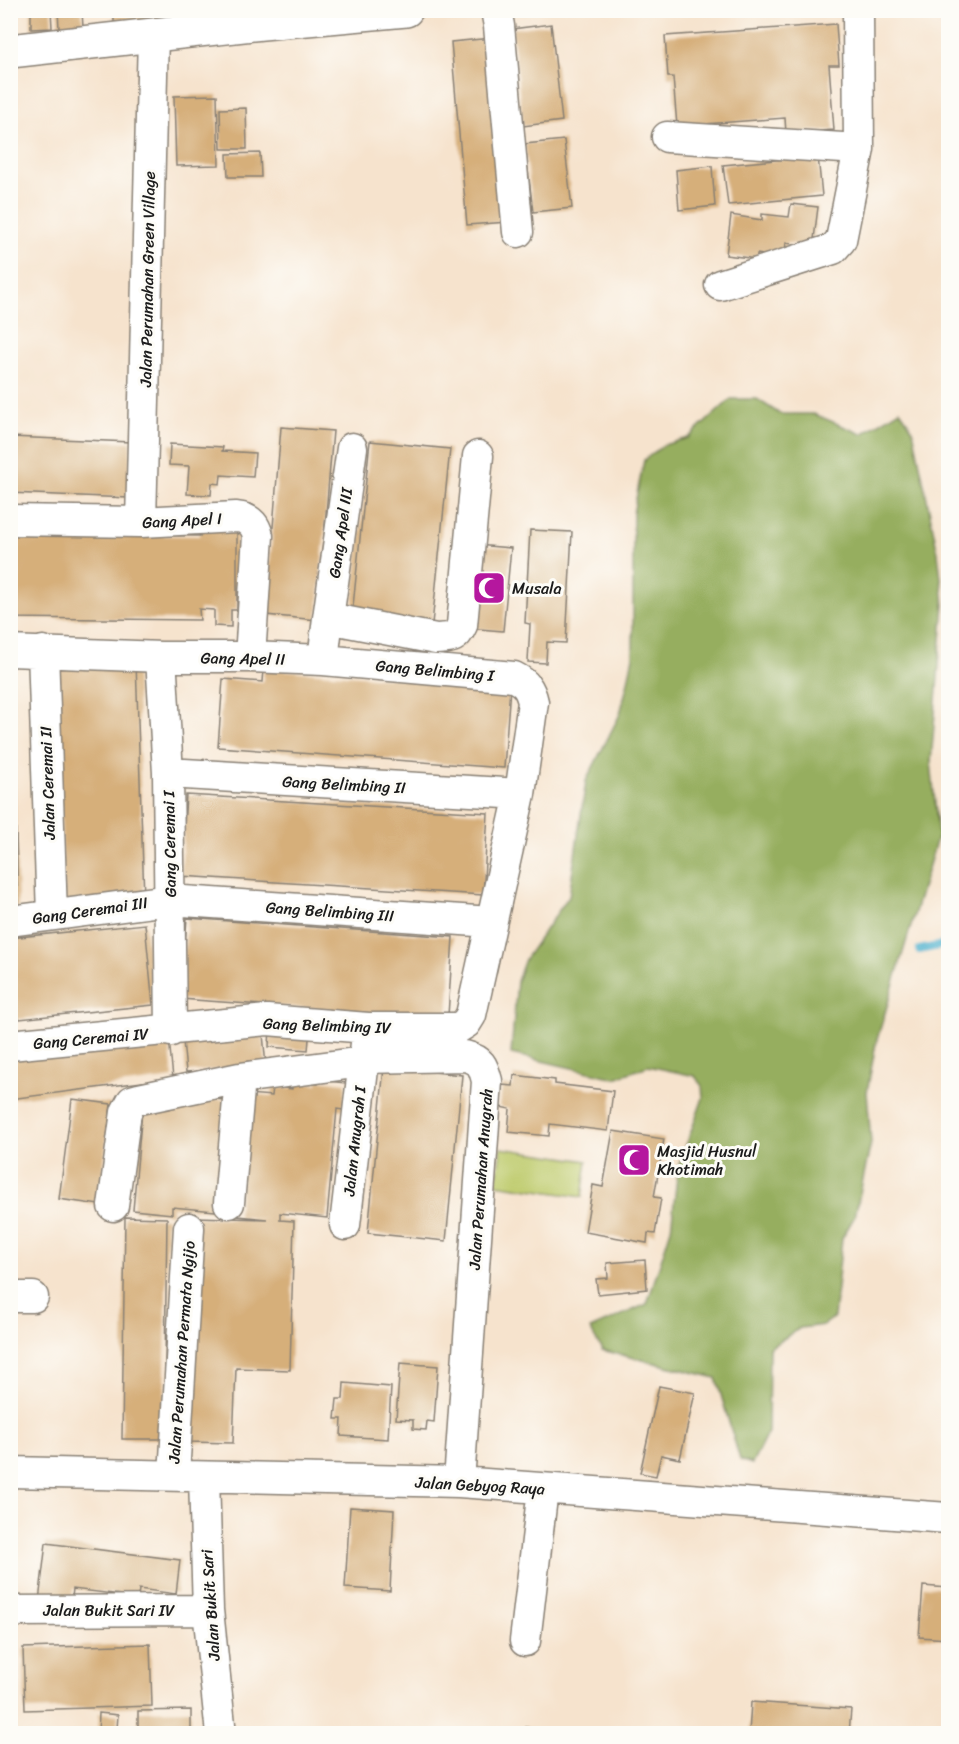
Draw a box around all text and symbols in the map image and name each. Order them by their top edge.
street label: Jalan Perumahan Green Village [131,171,164,388]
street label: Gang Apel III [320,484,361,580]
street label: Gang Apel I [141,504,223,537]
mosque icon: Musala [471,570,507,606]
place label: Musala [512,574,562,603]
street label: Gang Apel II [200,643,286,674]
street label: Gang Belimbing I [374,651,497,690]
street label: Jalan Ceremai II [31,726,64,841]
street label: Gang Belimbing II [281,767,407,802]
street label: Gang Ceremai I [154,789,185,898]
street label: Gang Ceremai III [30,888,150,933]
street label: Gang Belimbing III [265,893,395,930]
street label: Gang Belimbing IV [262,1009,392,1042]
street label: Gang Ceremai IV [32,1019,151,1058]
street label: Jalan Anugrah I [334,1083,375,1198]
street label: Jalan Perumahan Anugrah [460,1087,501,1272]
place label: Masjid Husnul Khotimah [657,1137,757,1184]
mosque icon: Masjid Husnul Khotimah [616,1142,652,1178]
street label: Jalan Perumahan Permata Ngijo [159,1240,204,1465]
street label: Jalan Gebyog Raya [413,1468,546,1503]
street label: Jalan Bukit Sari [192,1548,229,1663]
street label: Jalan Bukit Sari IV [42,1596,175,1625]

